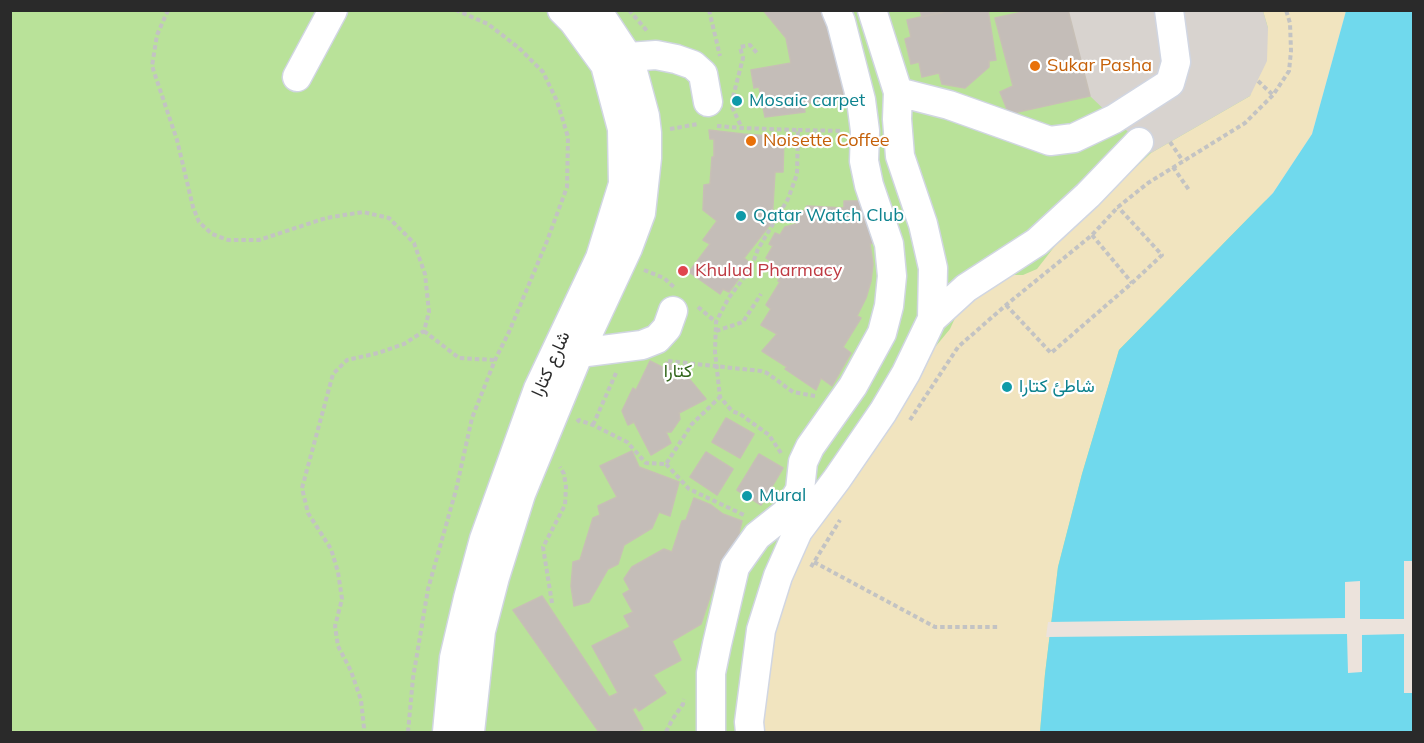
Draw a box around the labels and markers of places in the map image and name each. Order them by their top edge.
place label: Sukar Pasha [1047,55,1152,77]
marker: Sukar Pasha [1028,59,1042,73]
place label: Mosaic carpet [749,90,865,112]
marker: Mosaic carpet [730,94,744,108]
place label: Noisette Coffee [763,130,890,152]
marker: Noisette Coffee [744,134,758,148]
place label: Qatar Watch Club [753,205,904,227]
marker: Qatar Watch Club [734,209,748,223]
place label: Khulud Pharmacy [695,260,842,282]
marker: Khulud Pharmacy [676,264,690,278]
place label: شاطئ كتارا [1019,376,1095,398]
marker: شاطئ كتارا [1000,380,1014,394]
place label: Mural [759,485,806,507]
marker: Mural [740,489,754,503]

